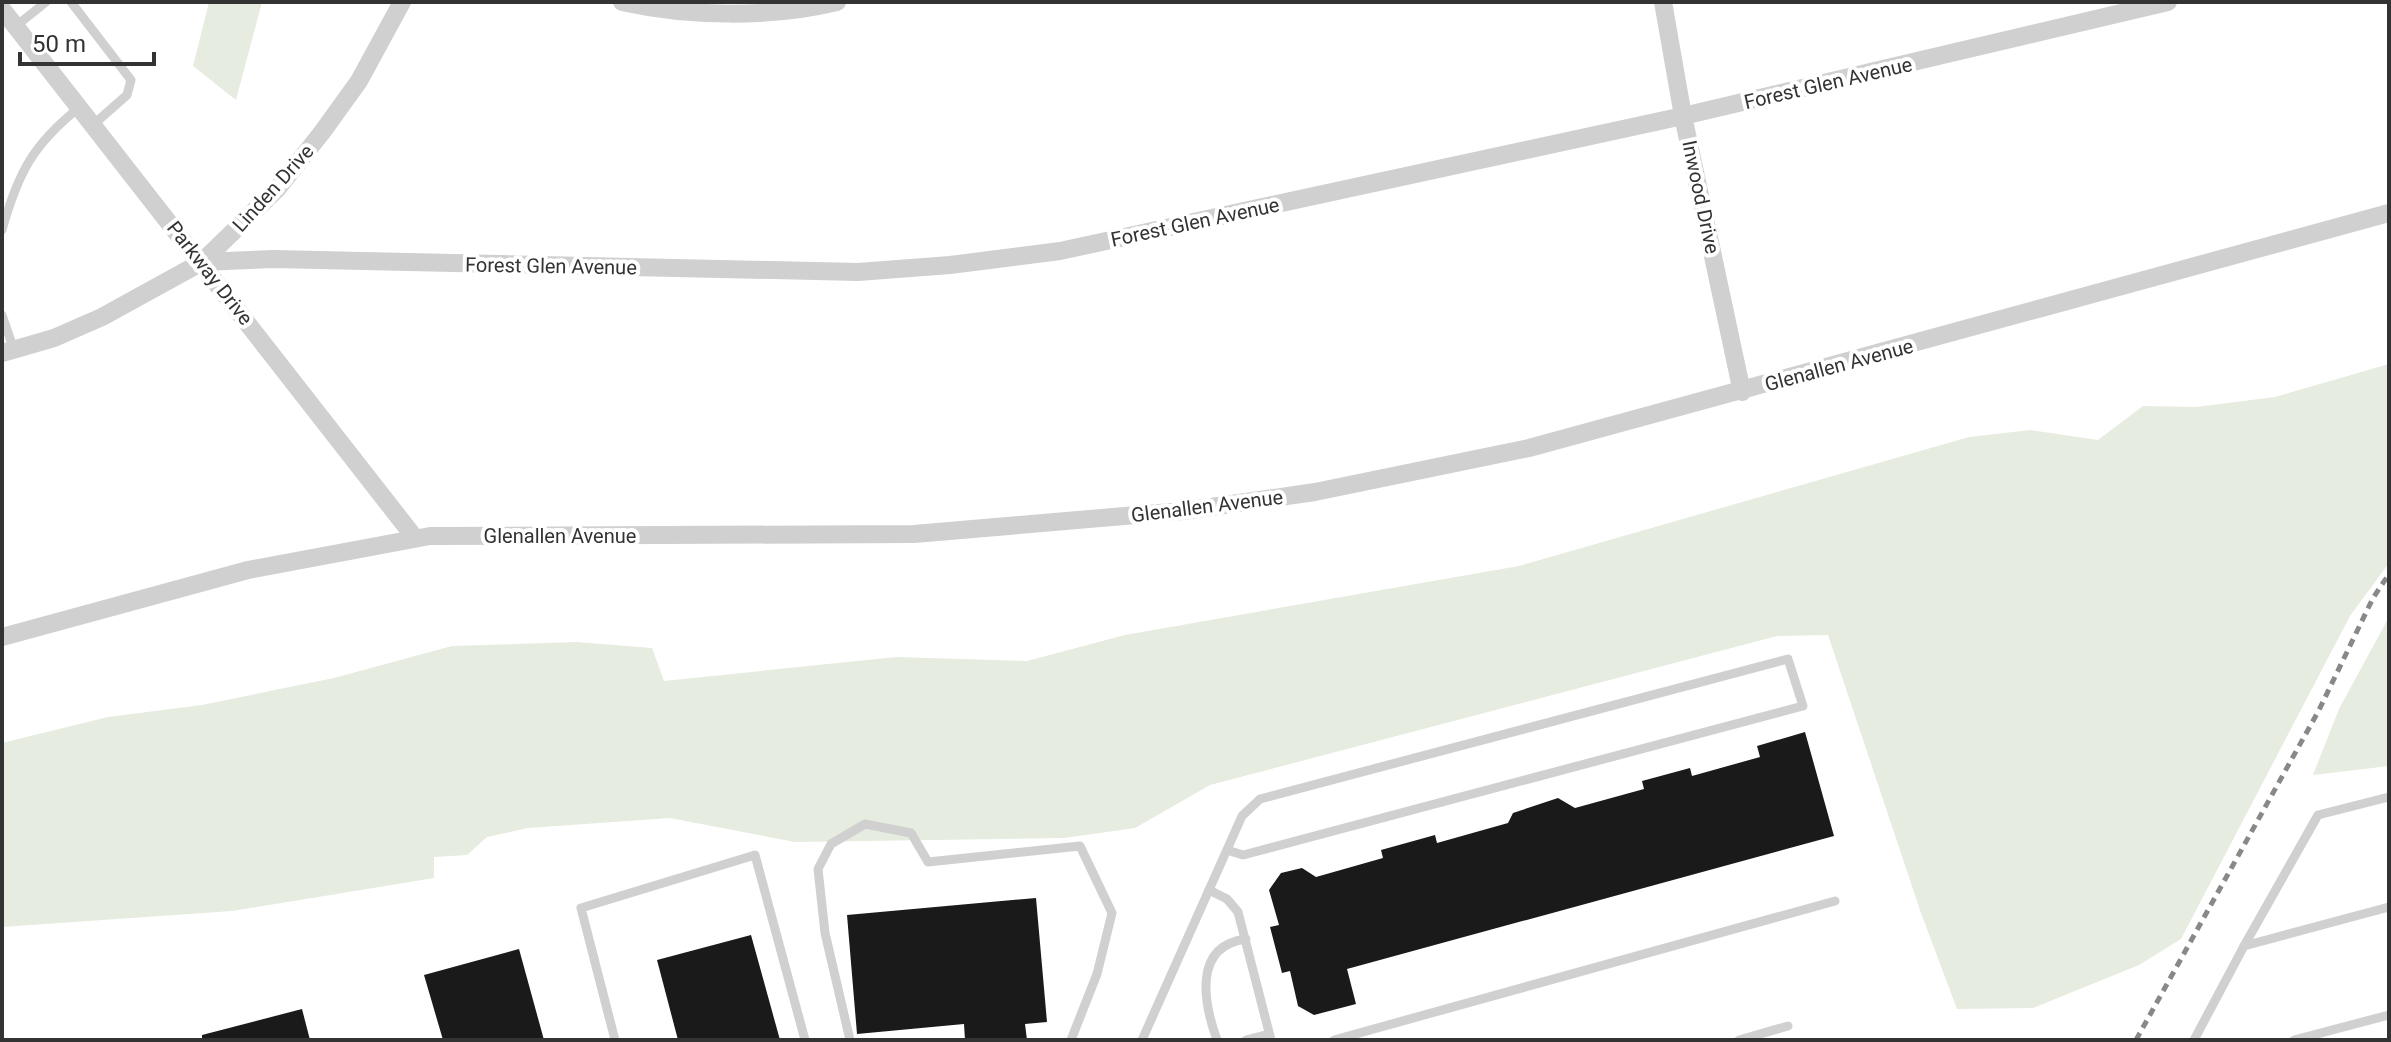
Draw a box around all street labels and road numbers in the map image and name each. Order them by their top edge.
street label: Forest Glen Avenue [1742,52,1914,114]
street label: Inwood Drive [1677,138,1725,256]
street label: Linden Drive [227,139,319,237]
street label: Forest Glen Avenue [1108,192,1282,252]
street label: Parkway Drive [162,216,258,330]
street label: Forest Glen Avenue [465,253,637,279]
street label: Glenallen Avenue [1762,334,1916,396]
street label: Glenallen Avenue [1130,485,1284,527]
street label: Glenallen Avenue [484,524,636,548]

